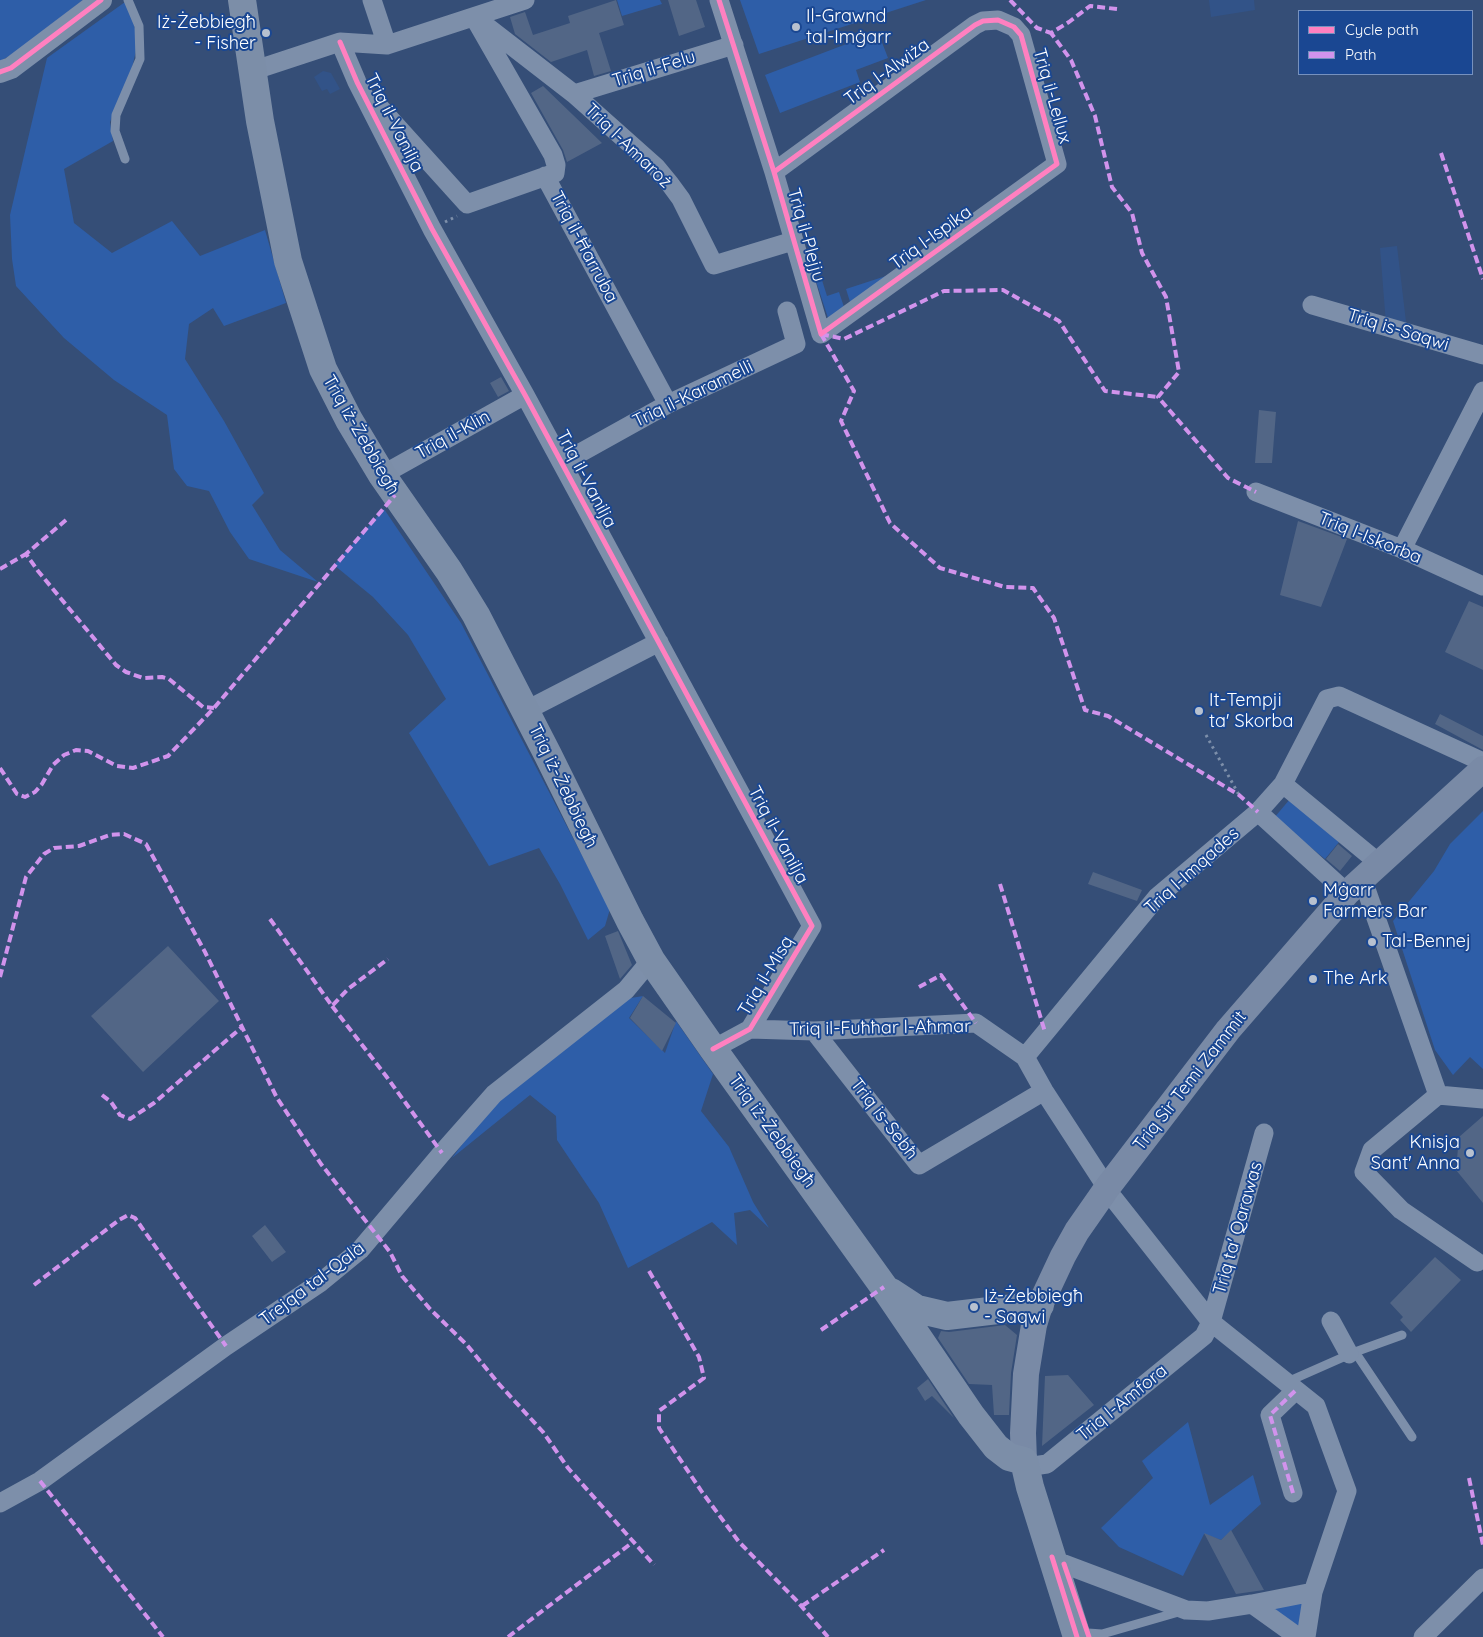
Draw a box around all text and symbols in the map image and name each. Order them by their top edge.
place label: Il-Grawnd tal-Imġarr [806,6,891,48]
legend [1298,10,1473,75]
place label: Iż-Żebbiegħ - Fisher [157,12,256,54]
text: Cycle path [1345,20,1419,39]
marker: Il-Grawnd tal-Imġarr [790,21,802,33]
marker: Iż-Żebbiegħ - Fisher [260,27,272,39]
street label: Triq l-Alwiża [840,34,934,110]
text: Path [1345,45,1377,64]
street label: Triq il-Felu [610,46,698,92]
street label: Triq il-Lellux [1028,46,1076,146]
street label: Triq il-Vanilja [360,70,428,176]
street label: Triq l-Amaroż [580,99,676,193]
street label: Triq il-Plejju [782,186,830,284]
street label: Triq il-Ħarruba [546,188,622,306]
street label: Triq l-Ispika [886,201,976,275]
street label: Triq is-Saqwi [1345,304,1451,356]
street label: Triq il-Karamelli [629,356,757,432]
street label: Triq iż-Żebbiegħ [318,371,404,499]
street label: Triq il-Klin [412,406,494,464]
street label: Triq il-Vanilja [551,426,621,532]
street label: Triq l-Iskorba [1315,508,1425,568]
place label: It-Tempji ta' Skorba [1209,690,1293,732]
marker: It-Tempji ta' Skorba [1193,705,1205,717]
street label: Triq iż-Żebbiegħ [524,721,602,851]
street label: Triq il-Vanilja [743,782,813,888]
street label: Triq l-Imqades [1140,823,1244,919]
place label: Mġarr Farmers Bar [1323,880,1427,922]
marker: Mġarr Farmers Bar [1307,895,1319,907]
place label: Tal-Bennej [1382,931,1471,953]
street label: Triq il-Misq [734,932,798,1020]
marker: Tal-Bennej [1366,936,1378,948]
place label: The Ark [1323,968,1387,990]
marker: The Ark [1307,973,1319,985]
street label: Triq Sir Temi Zammit [1129,1007,1251,1155]
street label: Triq il-Fuħħar l-Aħmar [789,1016,971,1040]
street label: Triq iż-Żebbiegħ [724,1070,820,1192]
street label: Triq is-Sebħ [846,1074,922,1164]
place label: Knisja Sant' Anna [1371,1132,1460,1174]
marker: Knisja Sant' Anna [1464,1147,1476,1159]
street label: Triq ta' Qarawas [1209,1159,1267,1297]
street label: Trejqa tal-Qalà [255,1237,369,1331]
place label: Iż-Żebbiegħ - Saqwi [984,1286,1083,1328]
marker: Iż-Żebbiegħ - Saqwi [968,1301,980,1313]
street label: Triq l-Amfora [1072,1360,1172,1446]

